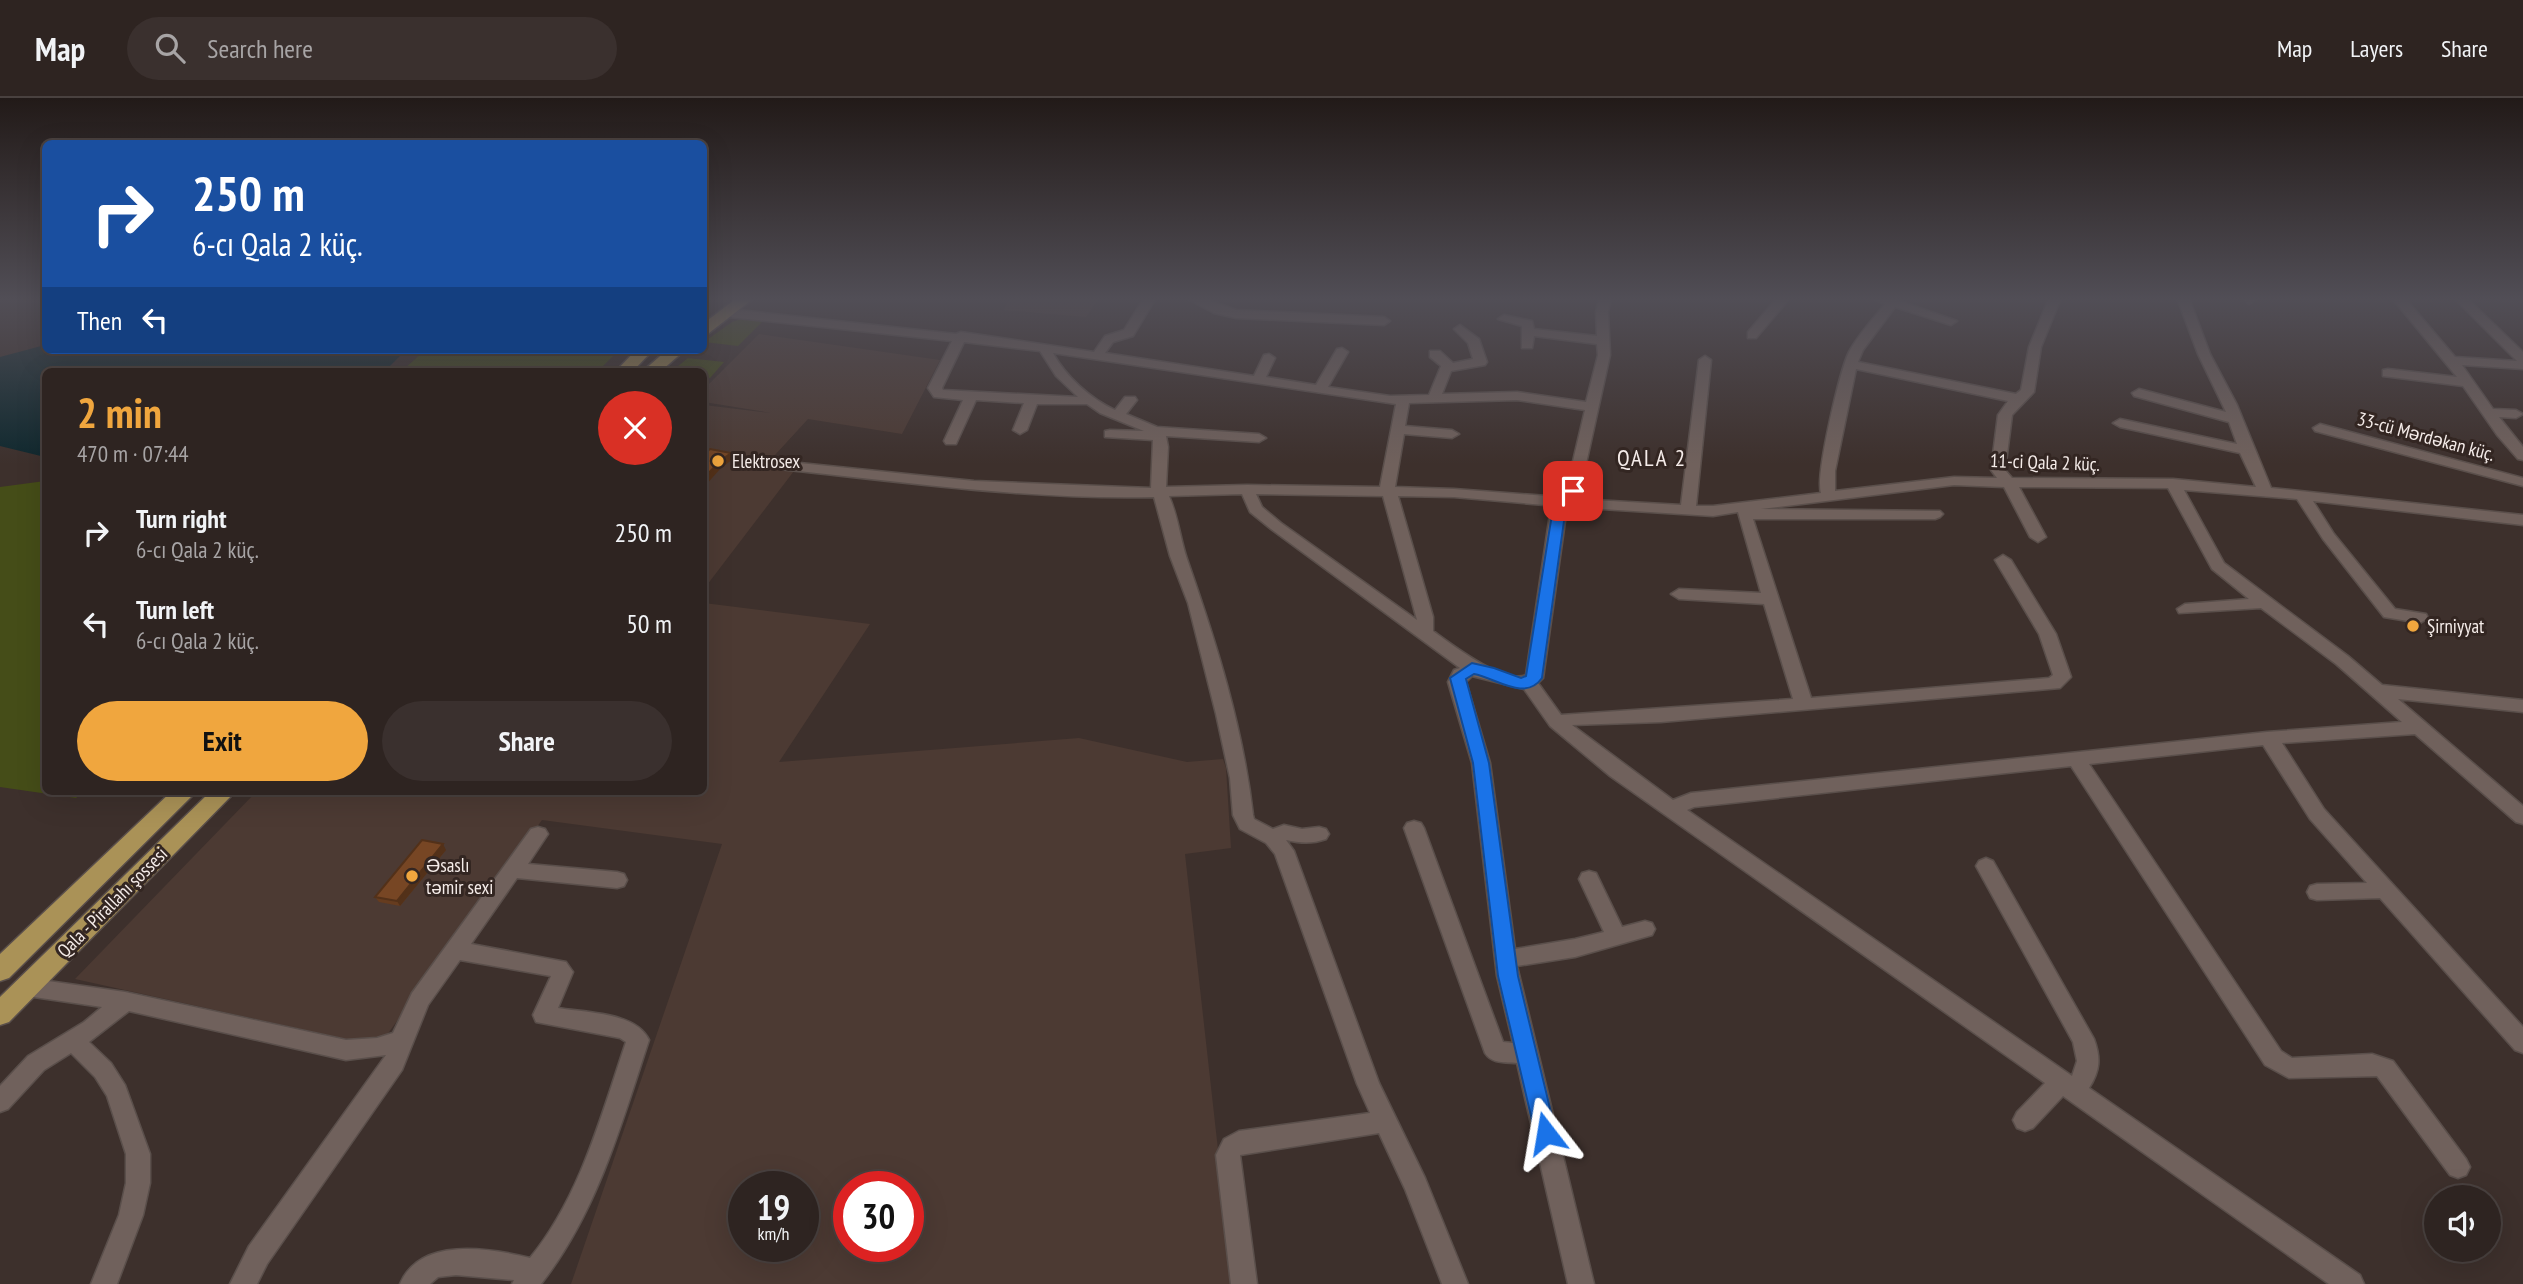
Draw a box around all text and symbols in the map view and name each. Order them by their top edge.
search box [127,17,617,80]
text: Map [35,27,85,70]
icon: search [151,29,189,67]
text: Search here [207,32,313,65]
text: Map [2277,33,2312,64]
text: Layers [2350,33,2403,64]
text: Share [2441,33,2488,64]
text: 250 m [192,161,305,225]
icon: right [77,168,168,259]
text: 6-cı Qala 2 küç. [192,223,363,265]
icon: left [136,301,174,339]
text: Then [77,304,122,337]
text: 2 min [77,385,162,440]
button: close [598,391,672,465]
street label: 33-cü Mərdəkan küç. [2355,406,2497,466]
text: 470 m · 07:44 [77,439,189,468]
district label: QALA 2 [1617,443,1687,472]
street label: 11-ci Qala 2 küç. [1990,448,2100,476]
place label: Elektrosex [732,449,800,473]
marker: Elektrosex [710,453,726,469]
pin [1543,461,1603,521]
icon: arrive [1554,472,1592,510]
text: Turn right [136,502,227,535]
icon: right [77,514,115,552]
text: 250 m [614,516,672,549]
text: 6-cı Qala 2 küç. [136,535,259,564]
text: Turn left [136,593,214,626]
icon: left [77,605,115,643]
text: 50 m [626,607,672,640]
place label: Şirniyyat [2427,614,2485,638]
marker: Şirniyyat [2405,618,2421,634]
text: 6-cı Qala 2 küç. [136,626,259,655]
button: Exit [77,701,368,781]
button: Share [382,701,672,781]
street label: Qala - Pirallahı şossesi [52,842,172,962]
place label: Əsaslı təmir sexi [426,853,493,899]
marker: Əsaslı təmir sexi [404,868,420,884]
position arrow [1509,1096,1583,1170]
speed limit sign: 30 [833,1171,924,1262]
text: 19 [757,1184,790,1230]
map controls [2424,1185,2501,1262]
button: sound [2424,1185,2501,1262]
text: km/h [758,1222,789,1245]

